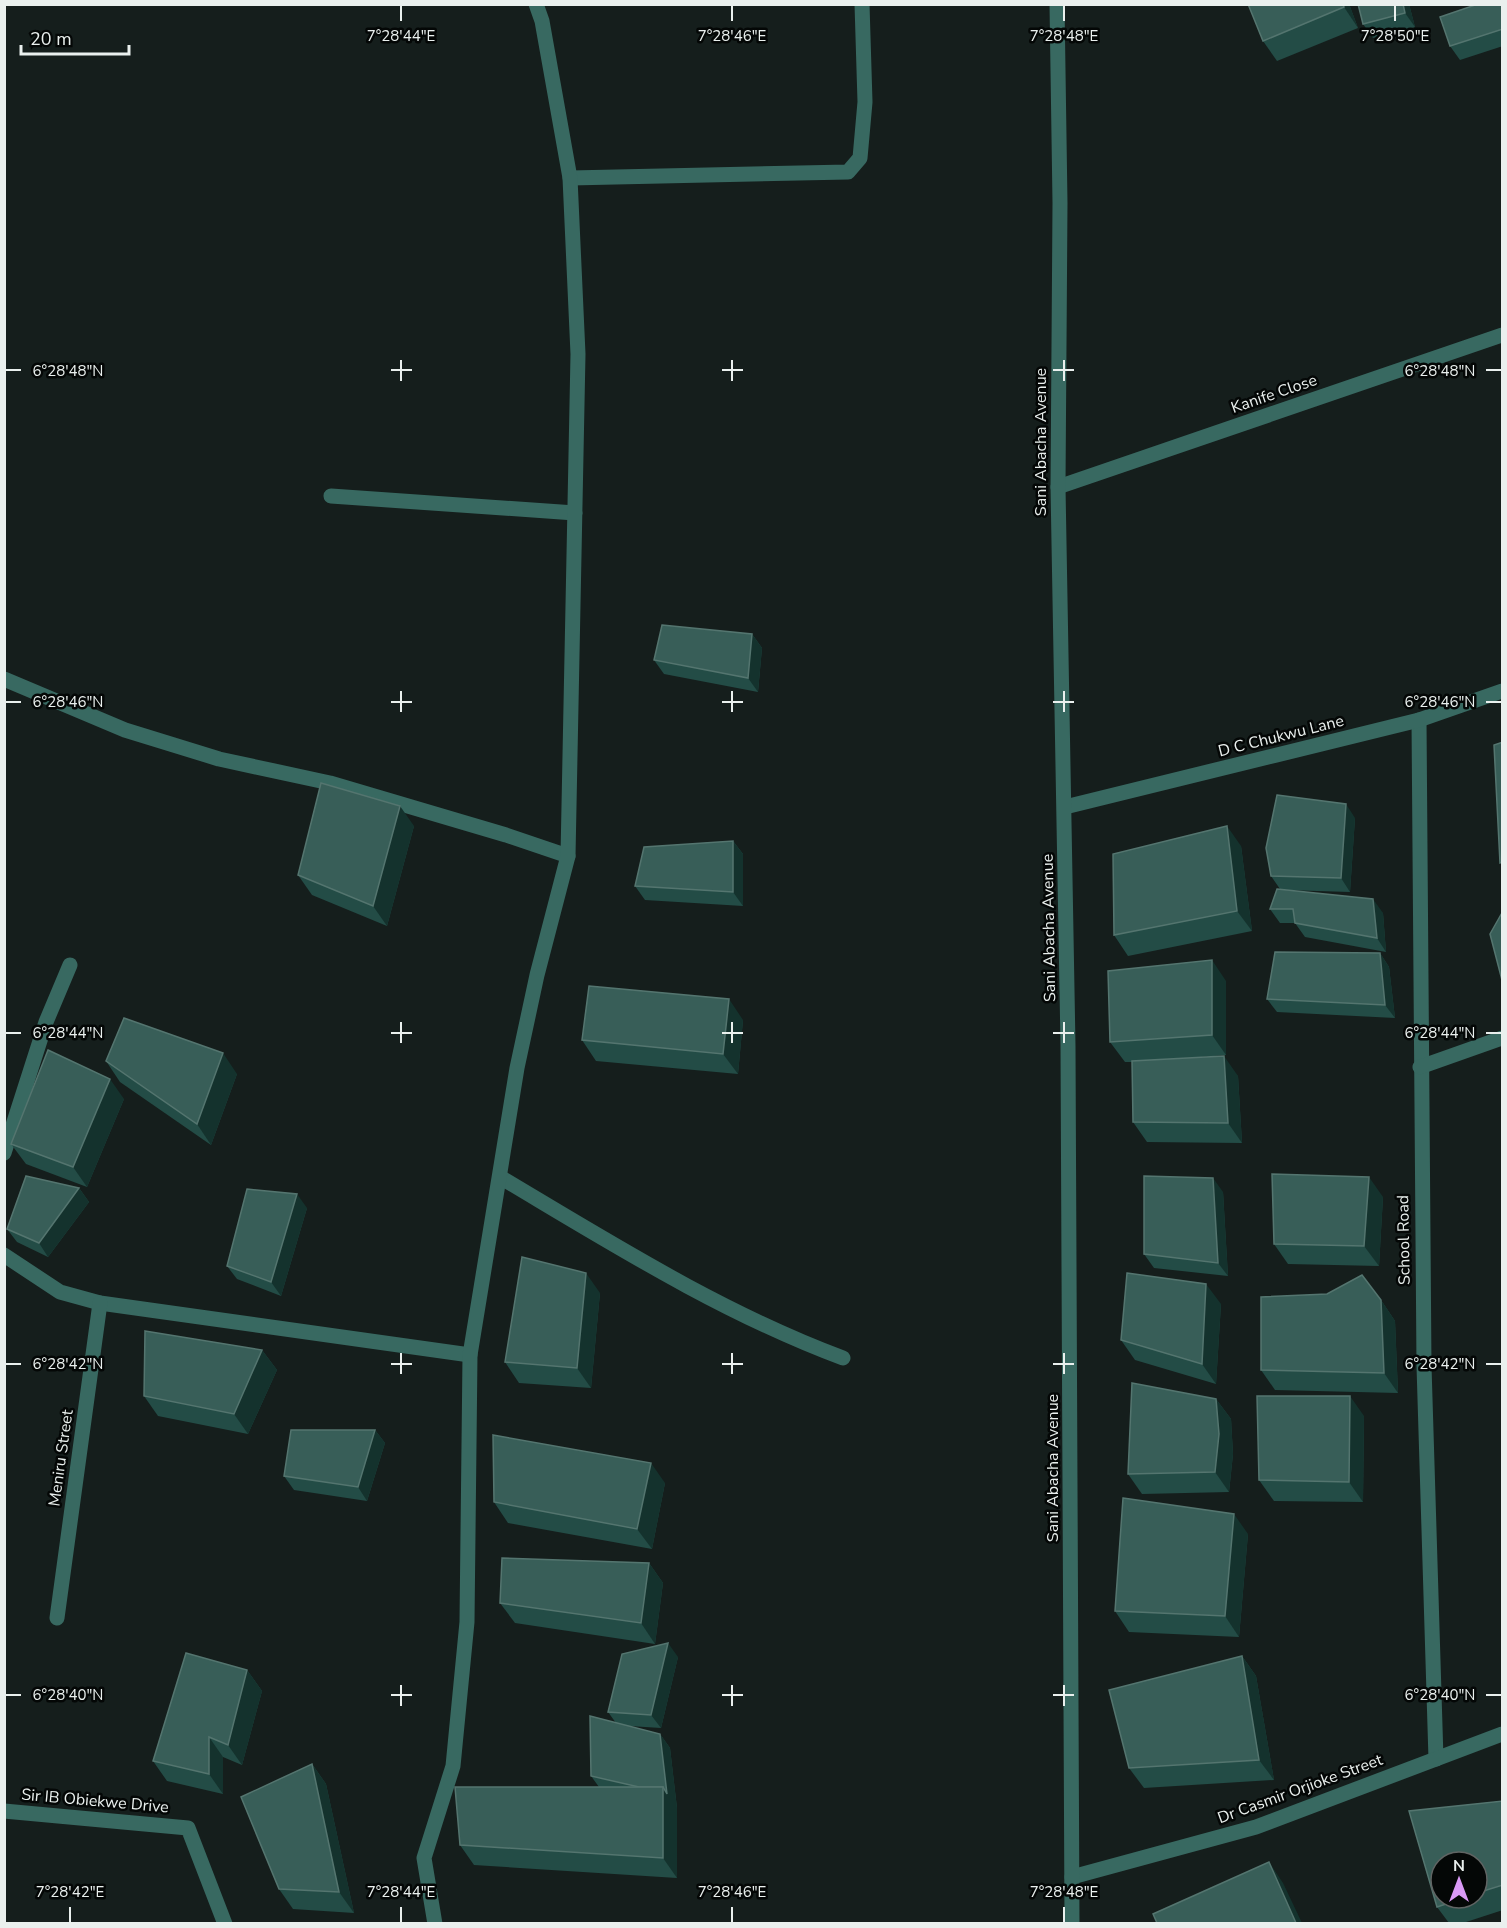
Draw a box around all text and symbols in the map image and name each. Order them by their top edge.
scale bar [21,18,129,56]
text: 7°28'44"E [367,26,435,46]
text: 7°28'46"E [698,26,766,46]
text: 7°28'48"E [1030,26,1098,46]
text: 7°28'50"E [1361,26,1429,46]
text: 20 m [30,27,72,51]
text: 6°28'48"N [33,361,103,381]
text: 6°28'48"N [1405,361,1475,381]
street label: Sani Abacha Avenue [1030,368,1052,516]
street label: Kanife Close [1228,369,1320,419]
text: 6°28'46"N [33,692,103,712]
text: 6°28'46"N [1405,692,1475,712]
street label: D C Chukwu Lane [1216,710,1346,762]
street label: Sani Abacha Avenue [1037,854,1061,1002]
text: 6°28'44"N [33,1023,103,1043]
text: 6°28'44"N [1405,1023,1475,1043]
street label: School Road [1392,1195,1416,1285]
text: 6°28'42"N [33,1354,103,1374]
text: 6°28'42"N [1405,1354,1475,1374]
street label: Sani Abacha Avenue [1042,1394,1064,1542]
street label: Meniru Street [43,1408,79,1508]
text: 6°28'40"N [33,1685,103,1705]
text: 6°28'40"N [1405,1685,1475,1705]
street label: Dr Casmir Orjioke Street [1214,1749,1386,1829]
street label: Sir IB Obiekwe Drive [20,1784,170,1818]
north arrow [1429,1850,1489,1910]
text: N [1453,1855,1465,1877]
text: 7°28'42"E [36,1882,104,1902]
text: 7°28'44"E [367,1882,435,1902]
text: 7°28'46"E [698,1882,766,1902]
text: 7°28'48"E [1030,1882,1098,1902]

